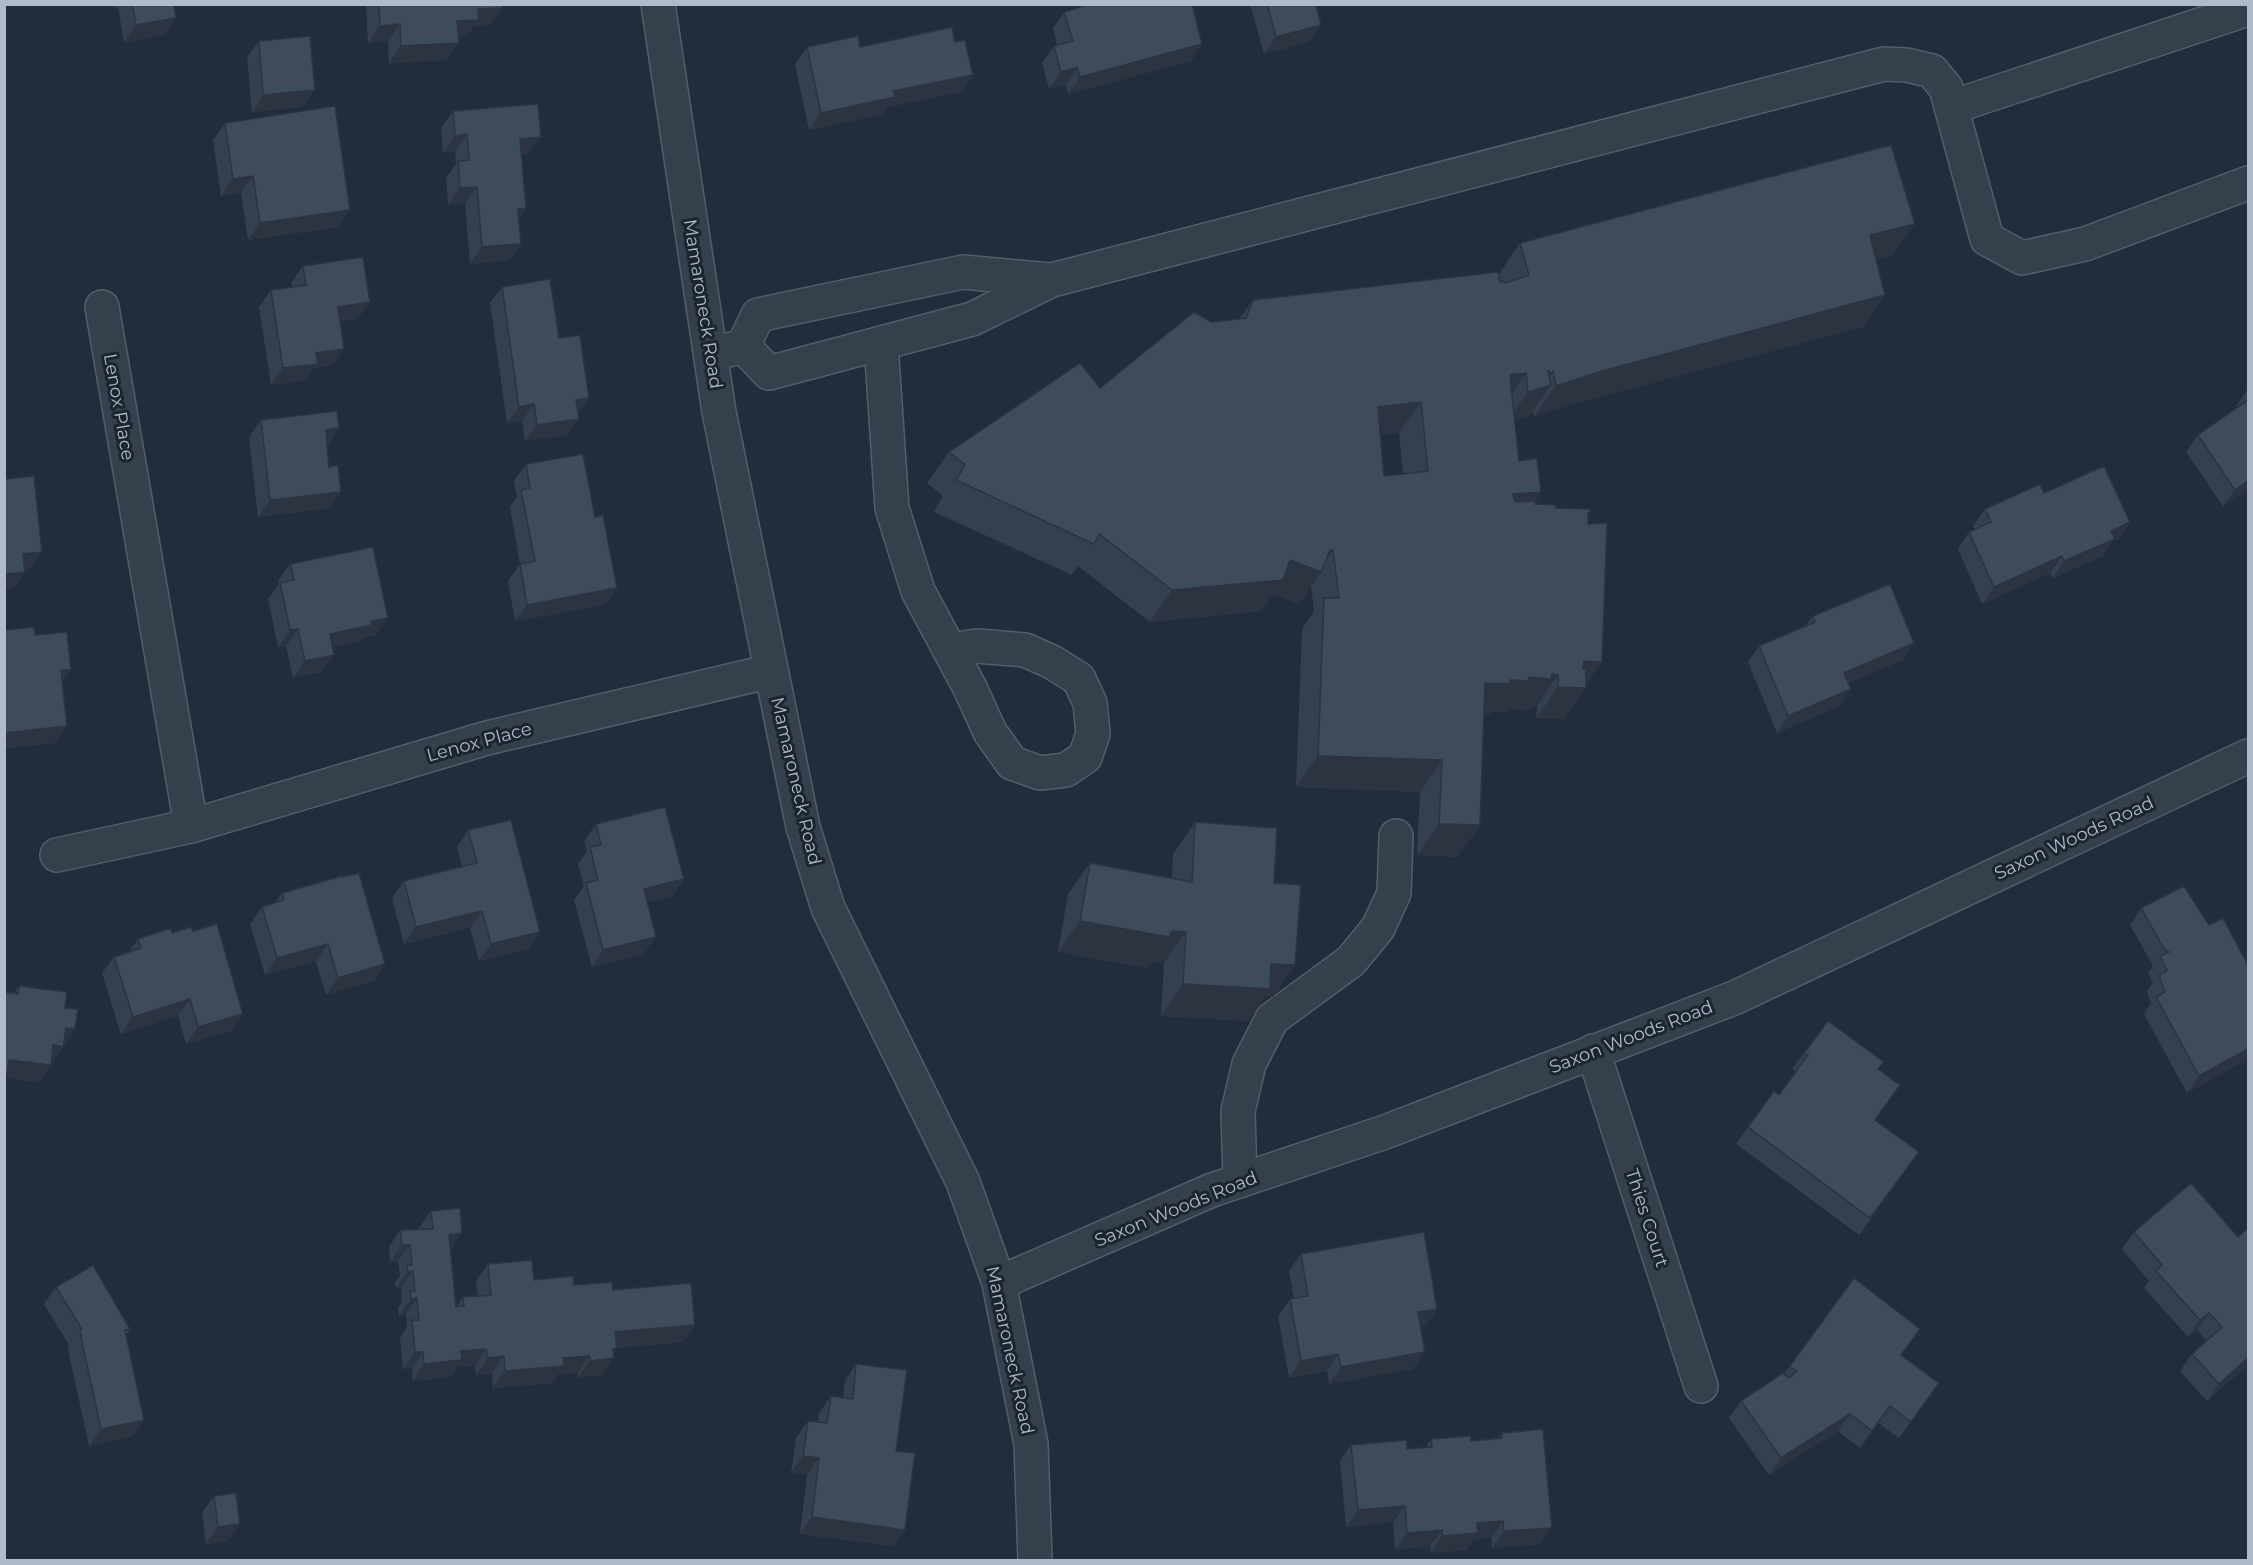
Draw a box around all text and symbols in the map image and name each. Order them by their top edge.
street label: Mamaroneck Road [679,218,727,390]
street label: Lenox Place [99,352,139,462]
street label: Mamaroneck Road [766,695,826,867]
street label: Lenox Place [424,717,534,767]
street label: Saxon Woods Road [1991,791,2157,885]
street label: Saxon Woods Road [1546,996,1716,1078]
street label: Saxon Woods Road [1091,1166,1261,1252]
street label: Thies Court [1621,1166,1673,1270]
street label: Mamaroneck Road [981,1264,1039,1436]

